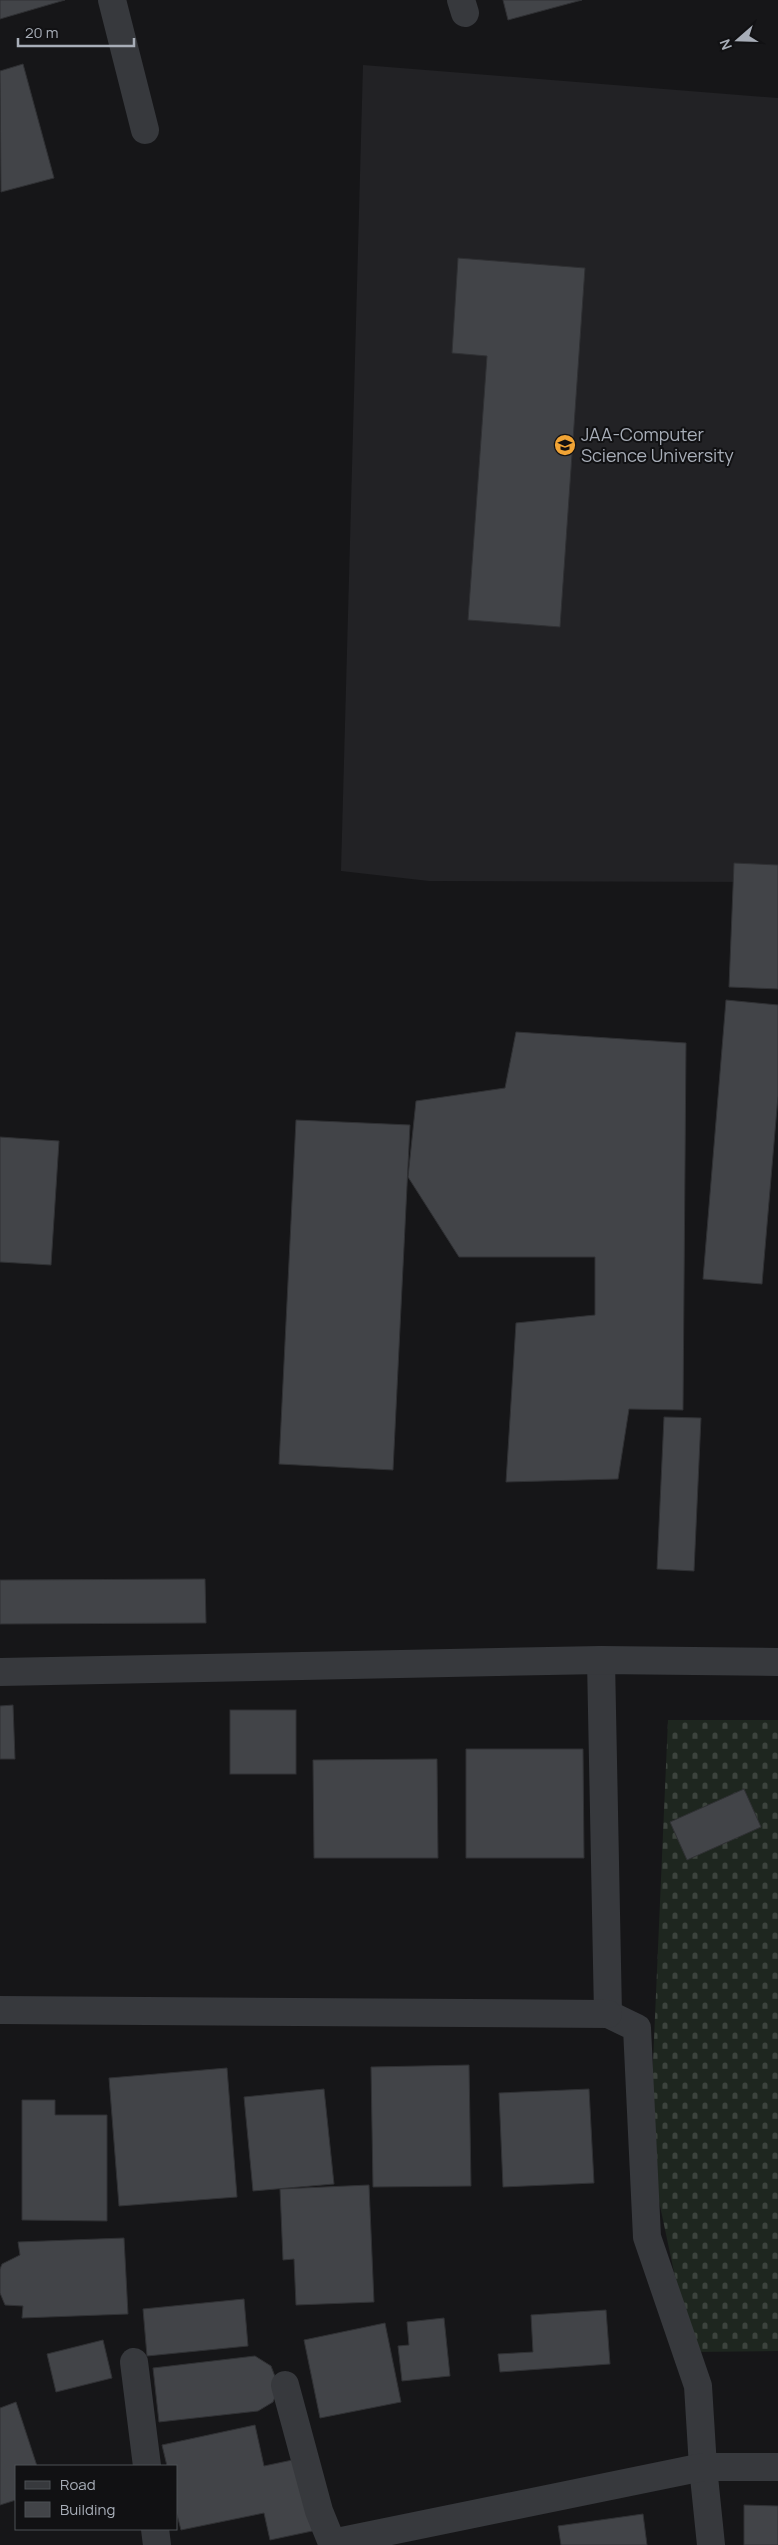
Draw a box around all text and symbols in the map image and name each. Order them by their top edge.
scale bar [18,15,134,47]
north arrow [713,15,763,65]
text: 20 m [25,22,58,43]
text: N [715,37,736,53]
place label: JAA-Computer Science University [581,422,734,467]
school or university icon: JAA-Computer Science University [553,433,577,457]
legend [15,2465,178,2530]
text: Road [60,2474,96,2495]
text: Building [60,2499,115,2520]

